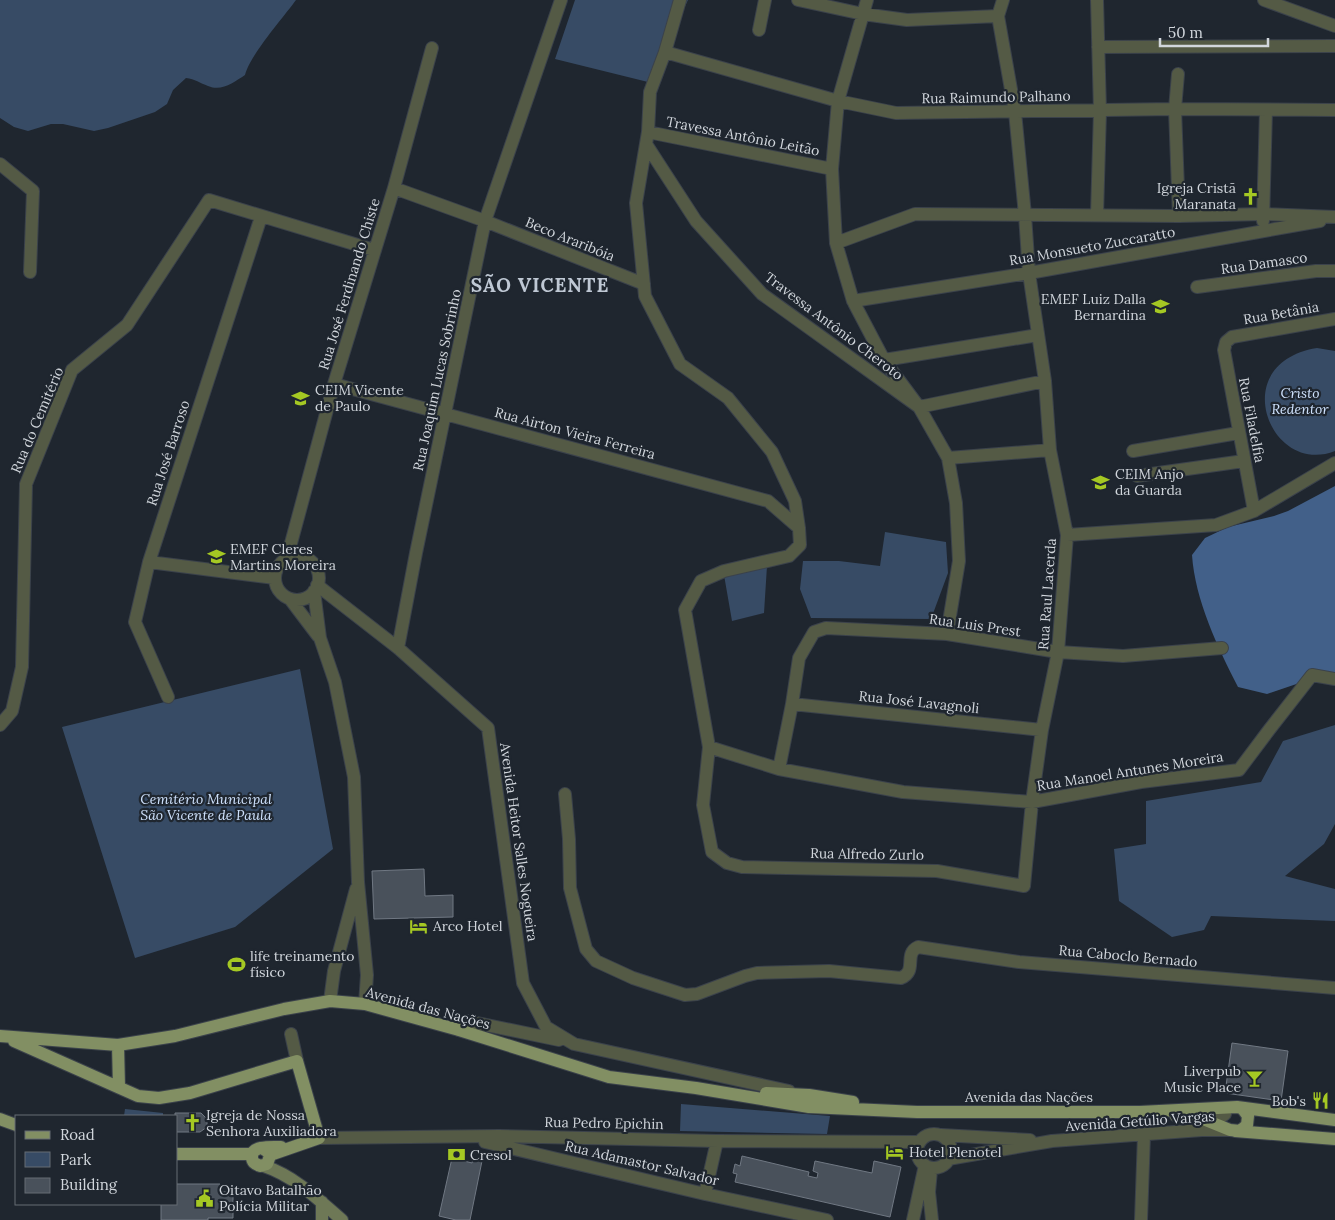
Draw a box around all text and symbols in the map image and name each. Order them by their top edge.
scale bar [1160,15,1268,47]
text: 50 m [1168,23,1203,42]
street label: Rua Raimundo Palhano [921,87,1071,107]
street label: Travessa Antônio Leitão [665,112,821,160]
place label: Igreja Cristã Maranata [1157,179,1236,213]
church icon: Igreja Cristã Maranata [1240,186,1260,206]
street label: Rua José Ferdinando Chiste [314,196,384,372]
street label: Beco Araribóia [523,213,617,265]
street label: Rua Monsueto Zuccaratto [1008,223,1176,269]
street label: Rua Damasco [1219,248,1309,278]
street label: Travessa Antônio Cheroto [761,268,907,384]
district label: SÃO VICENTE [471,273,609,297]
street label: Rua Joaquim Lucas Sobrinho [409,287,465,473]
place label: EMEF Luiz Dalla Bernardina [1041,290,1146,324]
school or university icon: EMEF Luiz Dalla Bernardina [1150,297,1170,317]
street label: Rua Betânia [1242,297,1320,329]
street label: Rua do Cemitério [7,364,67,476]
street label: Rua Filadelfia [1235,376,1269,464]
place label: CEIM Vicente de Paulo [315,381,404,415]
park label: Cristo Redentor [1271,384,1329,418]
school or university icon: CEIM Vicente de Paulo [291,388,311,408]
street label: Rua José Barroso [142,398,194,508]
street label: Rua Airton Vieira Ferreira [493,403,657,463]
place label: CEIM Anjo da Guarda [1115,465,1184,499]
school or university icon: CEIM Anjo da Guarda [1091,472,1111,492]
street label: Rua Raul Lacerda [1034,538,1060,650]
place label: EMEF Cleres Martins Moreira [230,540,336,574]
school or university icon: EMEF Cleres Martins Moreira [206,547,226,567]
street label: Rua Luis Prest [928,610,1023,640]
street label: Rua José Lavagnoli [858,687,980,717]
street label: Avenida Heitor Salles Nogueira [496,740,542,943]
street label: Rua Manoel Antunes Moreira [1035,747,1225,795]
park label: Cemitério Municipal São Vicente de Paula [140,790,272,824]
street label: Rua Alfredo Zurlo [810,844,924,864]
hotel icon: Arco Hotel [409,916,429,936]
place label: Arco Hotel [432,917,503,935]
street label: Rua Caboclo Bernado [1058,941,1198,971]
place label: life treinamento físico [250,947,354,981]
sports icon: life treinamento físico [226,954,246,974]
street label: Avenida das Nações [363,982,492,1033]
place label: Liverpub Music Place [1164,1062,1241,1096]
bar icon: Liverpub Music Place [1245,1069,1265,1089]
street label: Avenida das Nações [964,1088,1093,1106]
restaurant icon: Bob's [1310,1091,1330,1111]
place label: Bob's [1272,1092,1306,1110]
place label: Igreja de Nossa Senhora Auxiliadora [206,1106,337,1140]
street label: Avenida Getúlio Vargas [1064,1107,1215,1135]
church icon: Igreja de Nossa Senhora Auxiliadora [182,1113,202,1133]
street label: Rua Pedro Epichin [544,1113,664,1133]
legend [15,1115,178,1205]
text: Road [60,1125,95,1144]
street label: Rua Adamastor Salvador [563,1136,721,1190]
hotel icon: Hotel Plenotel [885,1142,905,1162]
place label: Hotel Plenotel [909,1143,1002,1161]
bank icon: Cresol [446,1145,466,1165]
place label: Cresol [470,1146,512,1164]
text: Park [60,1150,91,1169]
text: Building [60,1175,118,1194]
place label: Oitavo Batalhão Polícia Militar [219,1181,322,1215]
public building icon: Oitavo Batalhão Polícia Militar [195,1188,215,1208]

